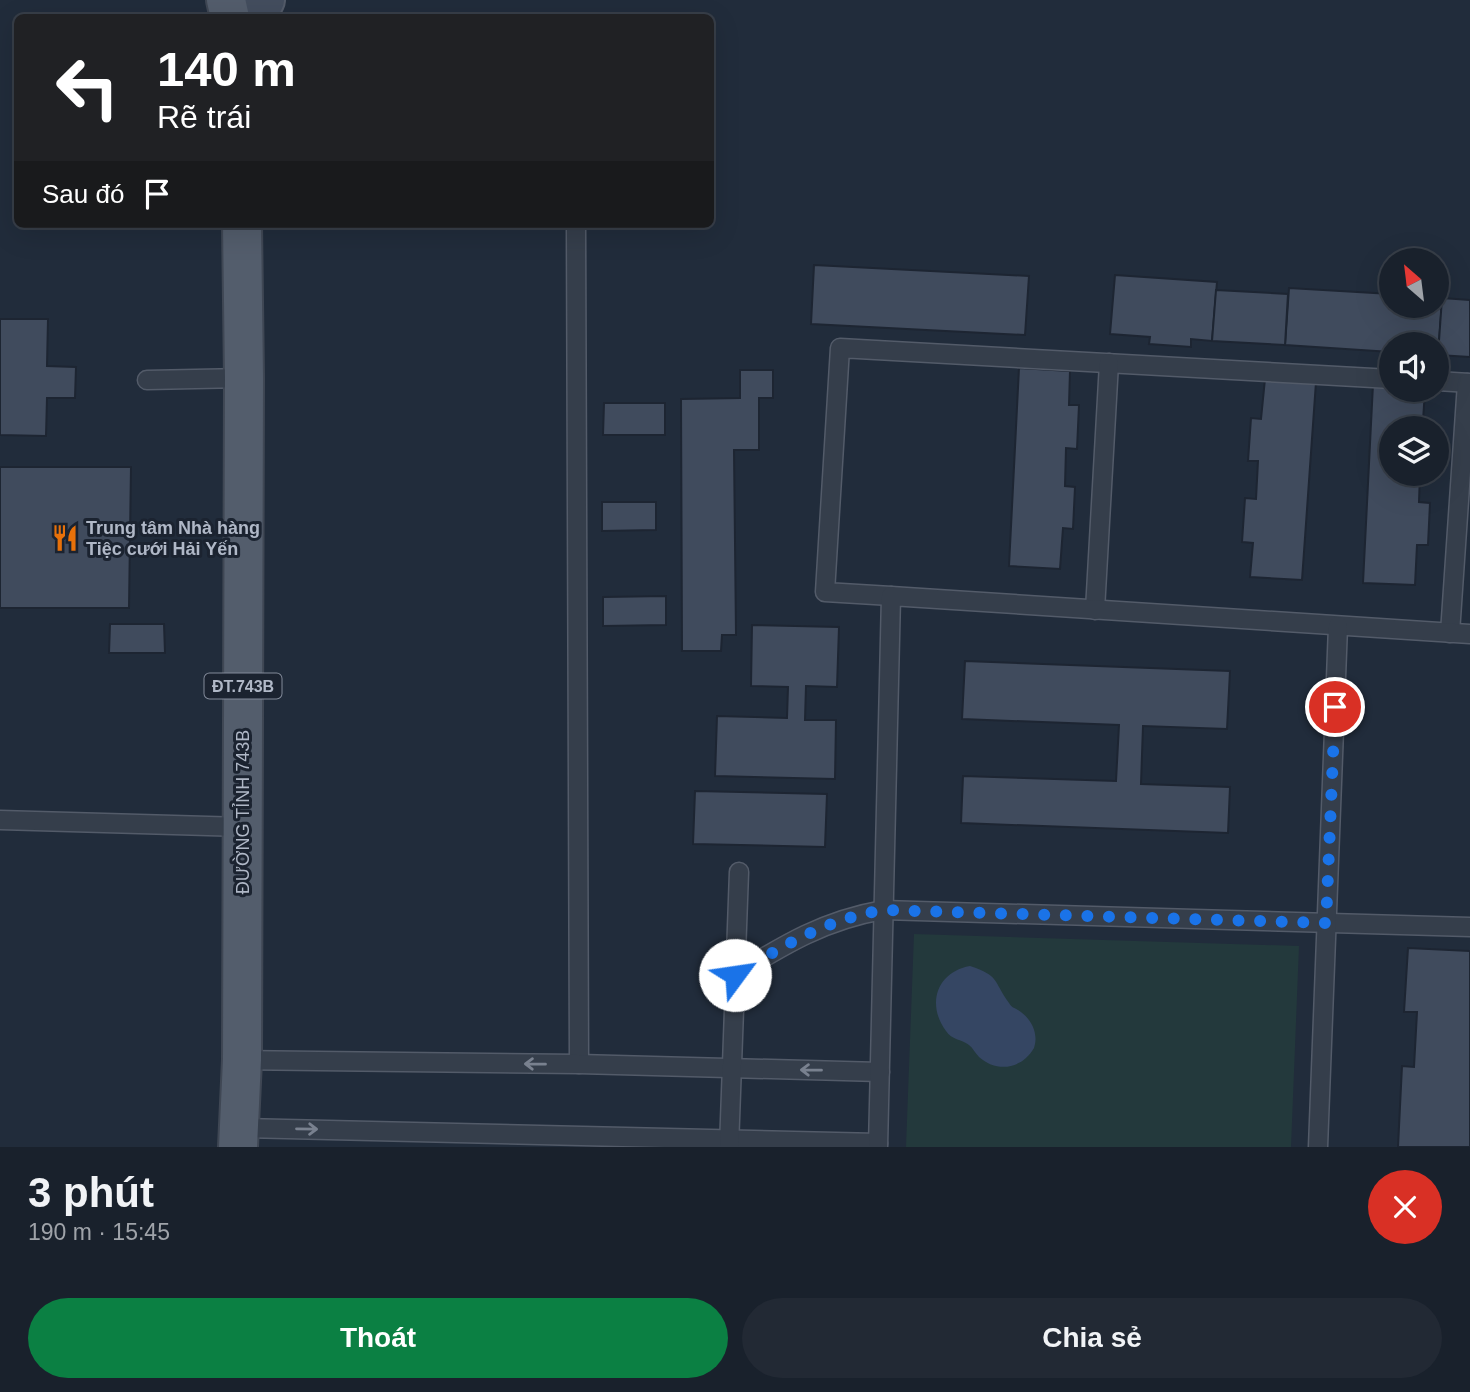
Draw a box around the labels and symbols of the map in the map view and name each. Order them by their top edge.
north arrow [1379,248,1449,318]
place label: Trung tâm Nhà hàng Tiệc cưới Hải Yến [86,518,260,559]
restaurant icon: Trung tâm Nhà hàng Tiệc cưới Hải Yến [50,523,80,553]
road number: ĐT.743B [204,674,282,698]
pin [1305,677,1365,737]
street label: ĐƯỜNG TỈNH 743B [232,730,253,894]
position arrow [698,938,772,1012]
one-way arrow [524,1057,547,1071]
one-way arrow [800,1064,823,1077]
one-way arrow [295,1123,318,1136]

